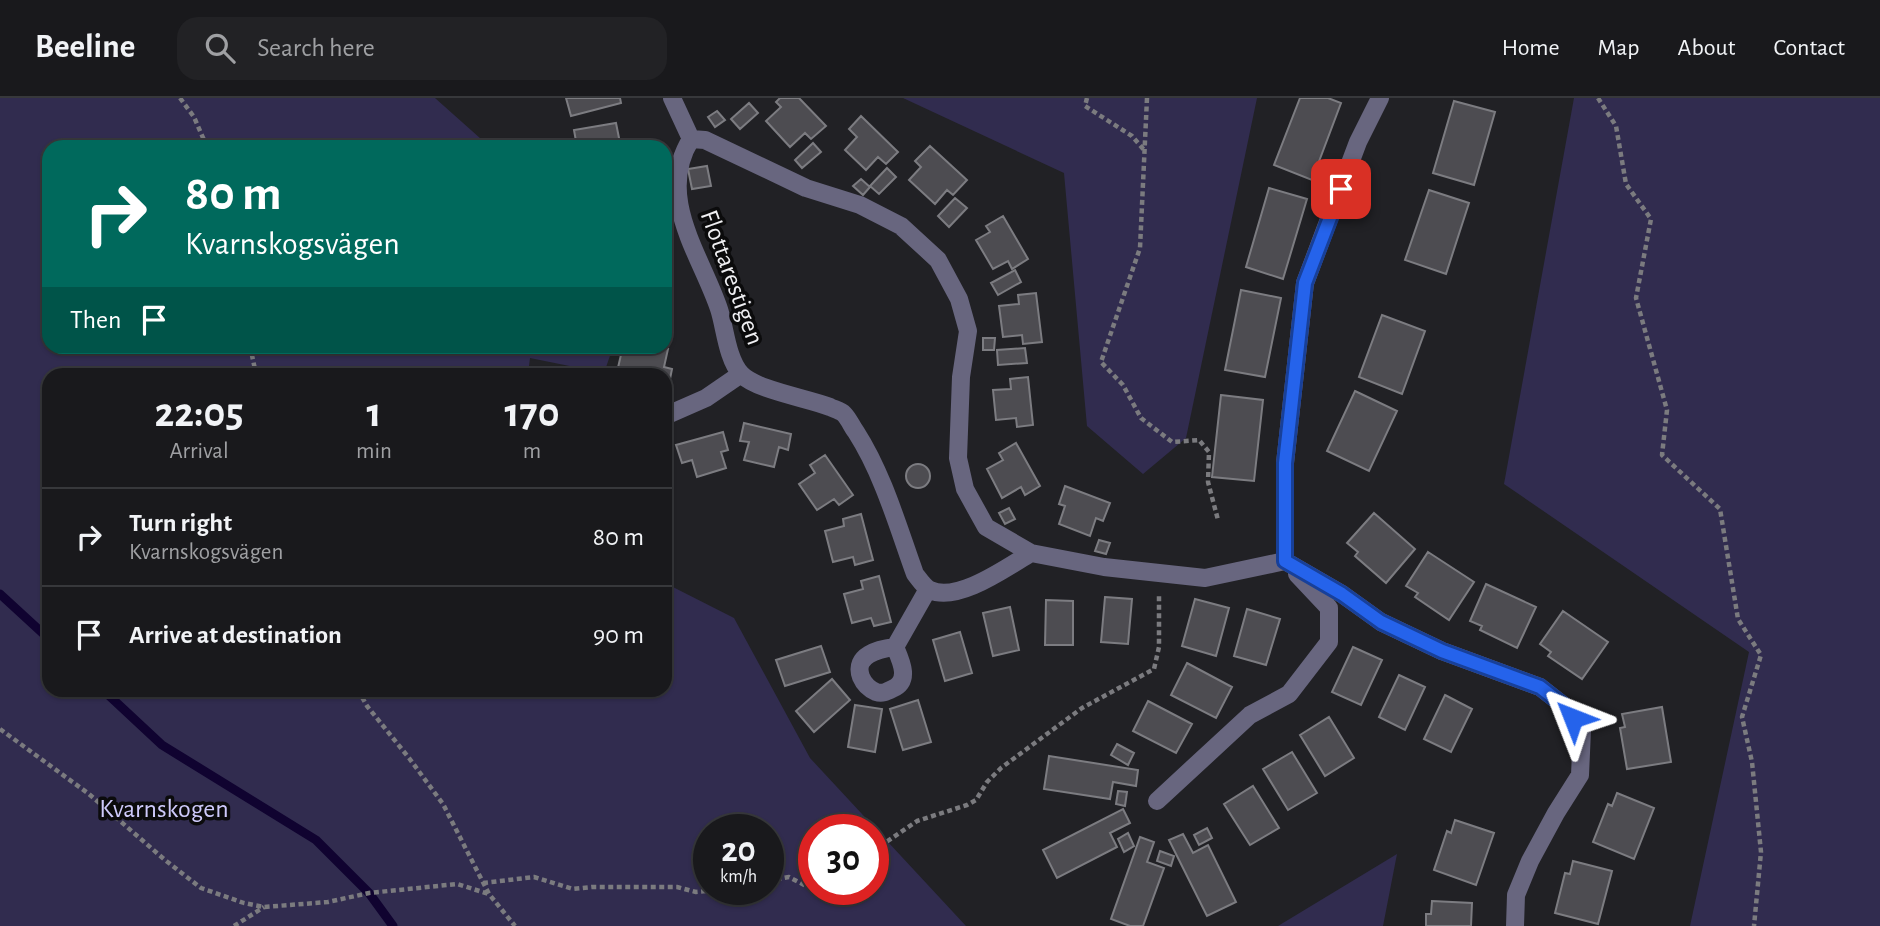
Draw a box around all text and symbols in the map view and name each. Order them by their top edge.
search box [177,17,667,80]
icon: search [201,29,239,67]
text: Beeline [35,31,135,64]
text: Search here [257,35,375,61]
text: Home [1502,36,1560,60]
text: Map [1598,36,1640,60]
text: About [1678,36,1735,60]
text: Contact [1773,36,1845,60]
pin [1311,159,1371,219]
icon: right [70,168,161,259]
text: 80 m [185,170,282,219]
icon: arrive [1322,170,1360,208]
street label: Flottarestigen [696,206,768,348]
text: Kvarnskogsvägen [185,228,400,260]
icon: arrive [135,301,173,339]
text: Then [70,307,121,333]
text: 22:05 [154,392,244,434]
text: 1 [366,392,382,434]
text: 170 [504,392,560,434]
text: Arrival [169,440,229,463]
text: min [356,440,392,463]
text: m [523,440,541,463]
text: Turn right [129,510,232,536]
icon: right [70,518,108,556]
text: 80 m [593,524,644,550]
text: Kvarnskogsvägen [129,541,283,564]
icon: arrive [70,616,108,654]
text: Arrive at destination [129,622,342,648]
text: 90 m [593,622,644,648]
position arrow [1536,681,1610,755]
park label: Kvarnskogen [99,796,229,822]
speed limit sign: 30 [798,814,889,905]
text: 20 [721,833,756,868]
text: km/h [720,868,757,886]

